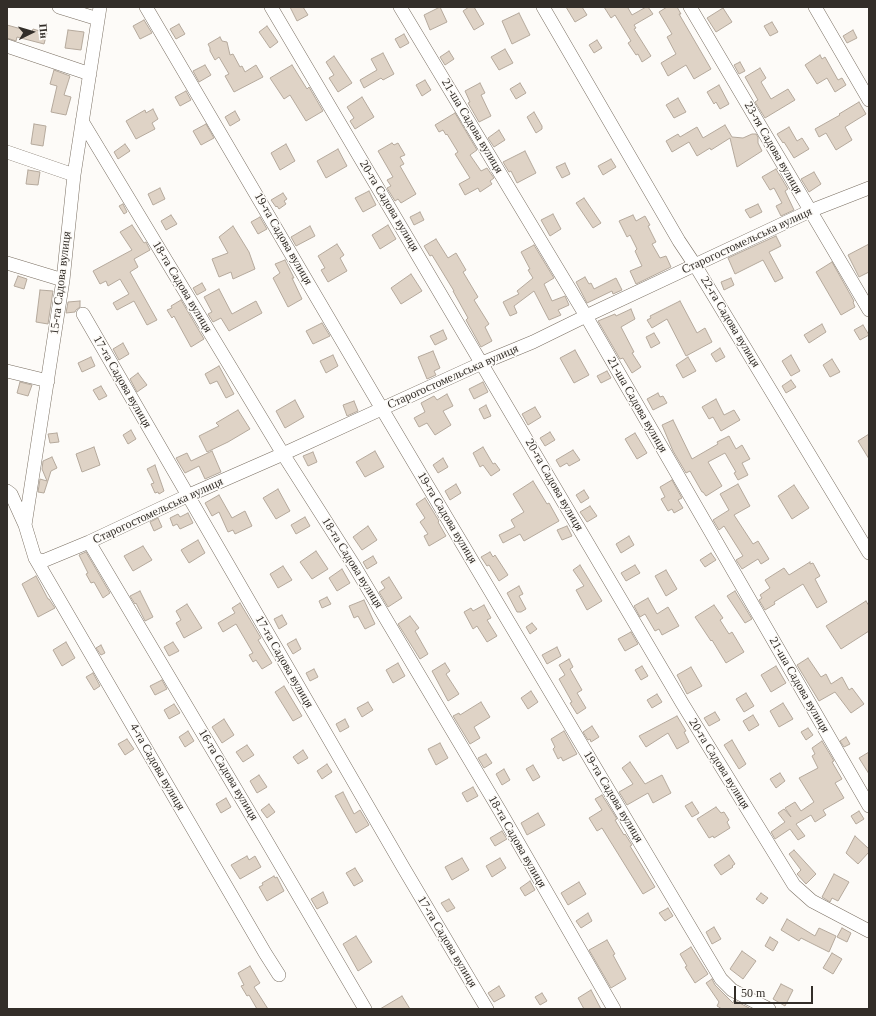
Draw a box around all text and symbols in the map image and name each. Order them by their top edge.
north arrow [12,12,52,52]
text: Пн [37,23,51,39]
street label: 21-ша Садова вулиця [438,76,506,176]
street label: 23-тя Садова вулиця [741,99,805,197]
street label: 20-та Садова вулиця [356,158,422,254]
street label: 19-та Садова вулиця [251,190,315,288]
street label: Старогостомельська вулиця [680,204,814,278]
street label: 15-та Садова вулиця [48,230,74,336]
street label: 18-та Садова вулиця [149,239,215,335]
street label: 22-га Садова вулиця [697,274,763,370]
street label: 17-та Садова вулиця [90,333,154,431]
street label: Старогостомельська вулиця [385,342,521,412]
street label: 21-ша Садова вулиця [604,355,670,455]
street label: 20-та Садова вулиця [522,436,586,534]
street label: 19-та Садова вулиця [414,470,480,566]
street label: Старогостомельська вулиця [91,474,225,548]
street label: 18-та Садова вулиця [318,515,386,611]
street label: 17-та Садова вулиця [252,613,316,711]
street label: 21-ша Садова вулиця [766,635,832,735]
street label: 20-та Садова вулиця [685,716,753,812]
street label: 4-та Садова вулиця [126,721,188,813]
street label: 16-та Садова вулиця [195,727,261,823]
street label: 19-та Садова вулиця [580,749,646,845]
street label: 18-та Садова вулиця [485,793,549,891]
street label: 17-та Садова вулиця [414,894,480,990]
scale bar [736,978,815,1004]
text: 50 m [741,986,765,1000]

